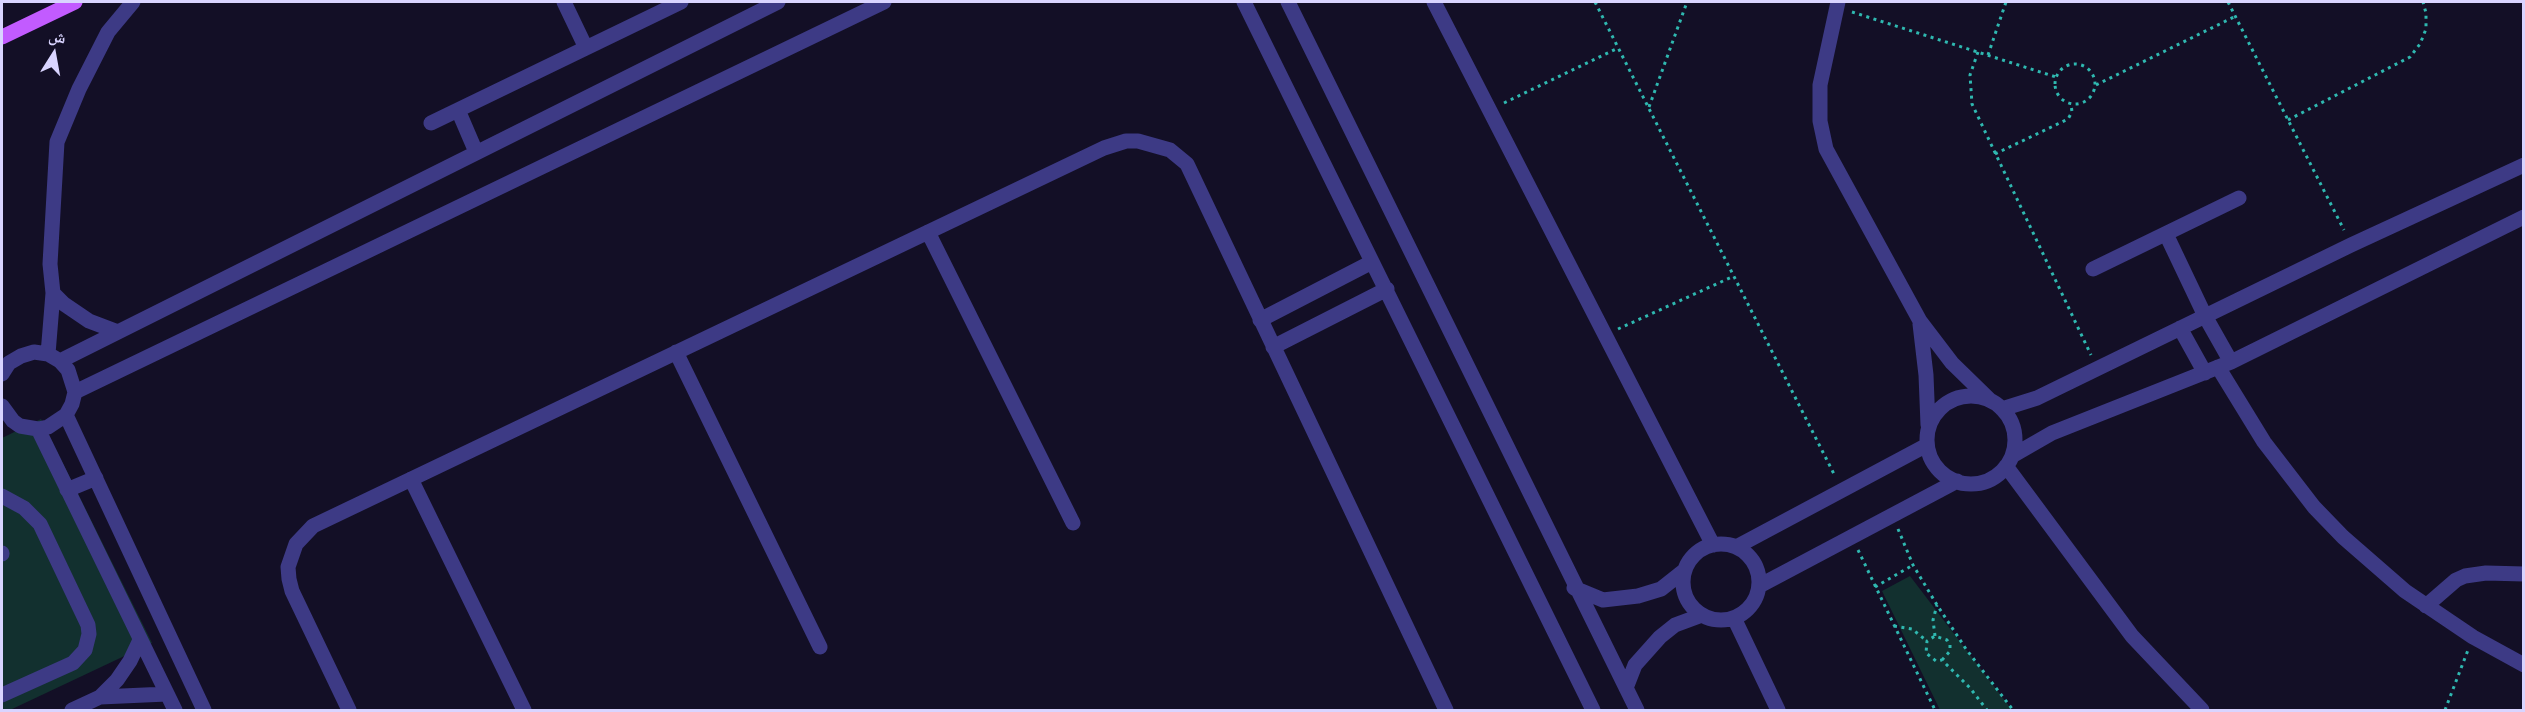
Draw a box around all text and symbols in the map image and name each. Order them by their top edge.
north arrow [24,24,84,84]
text: ش [47,25,68,48]

